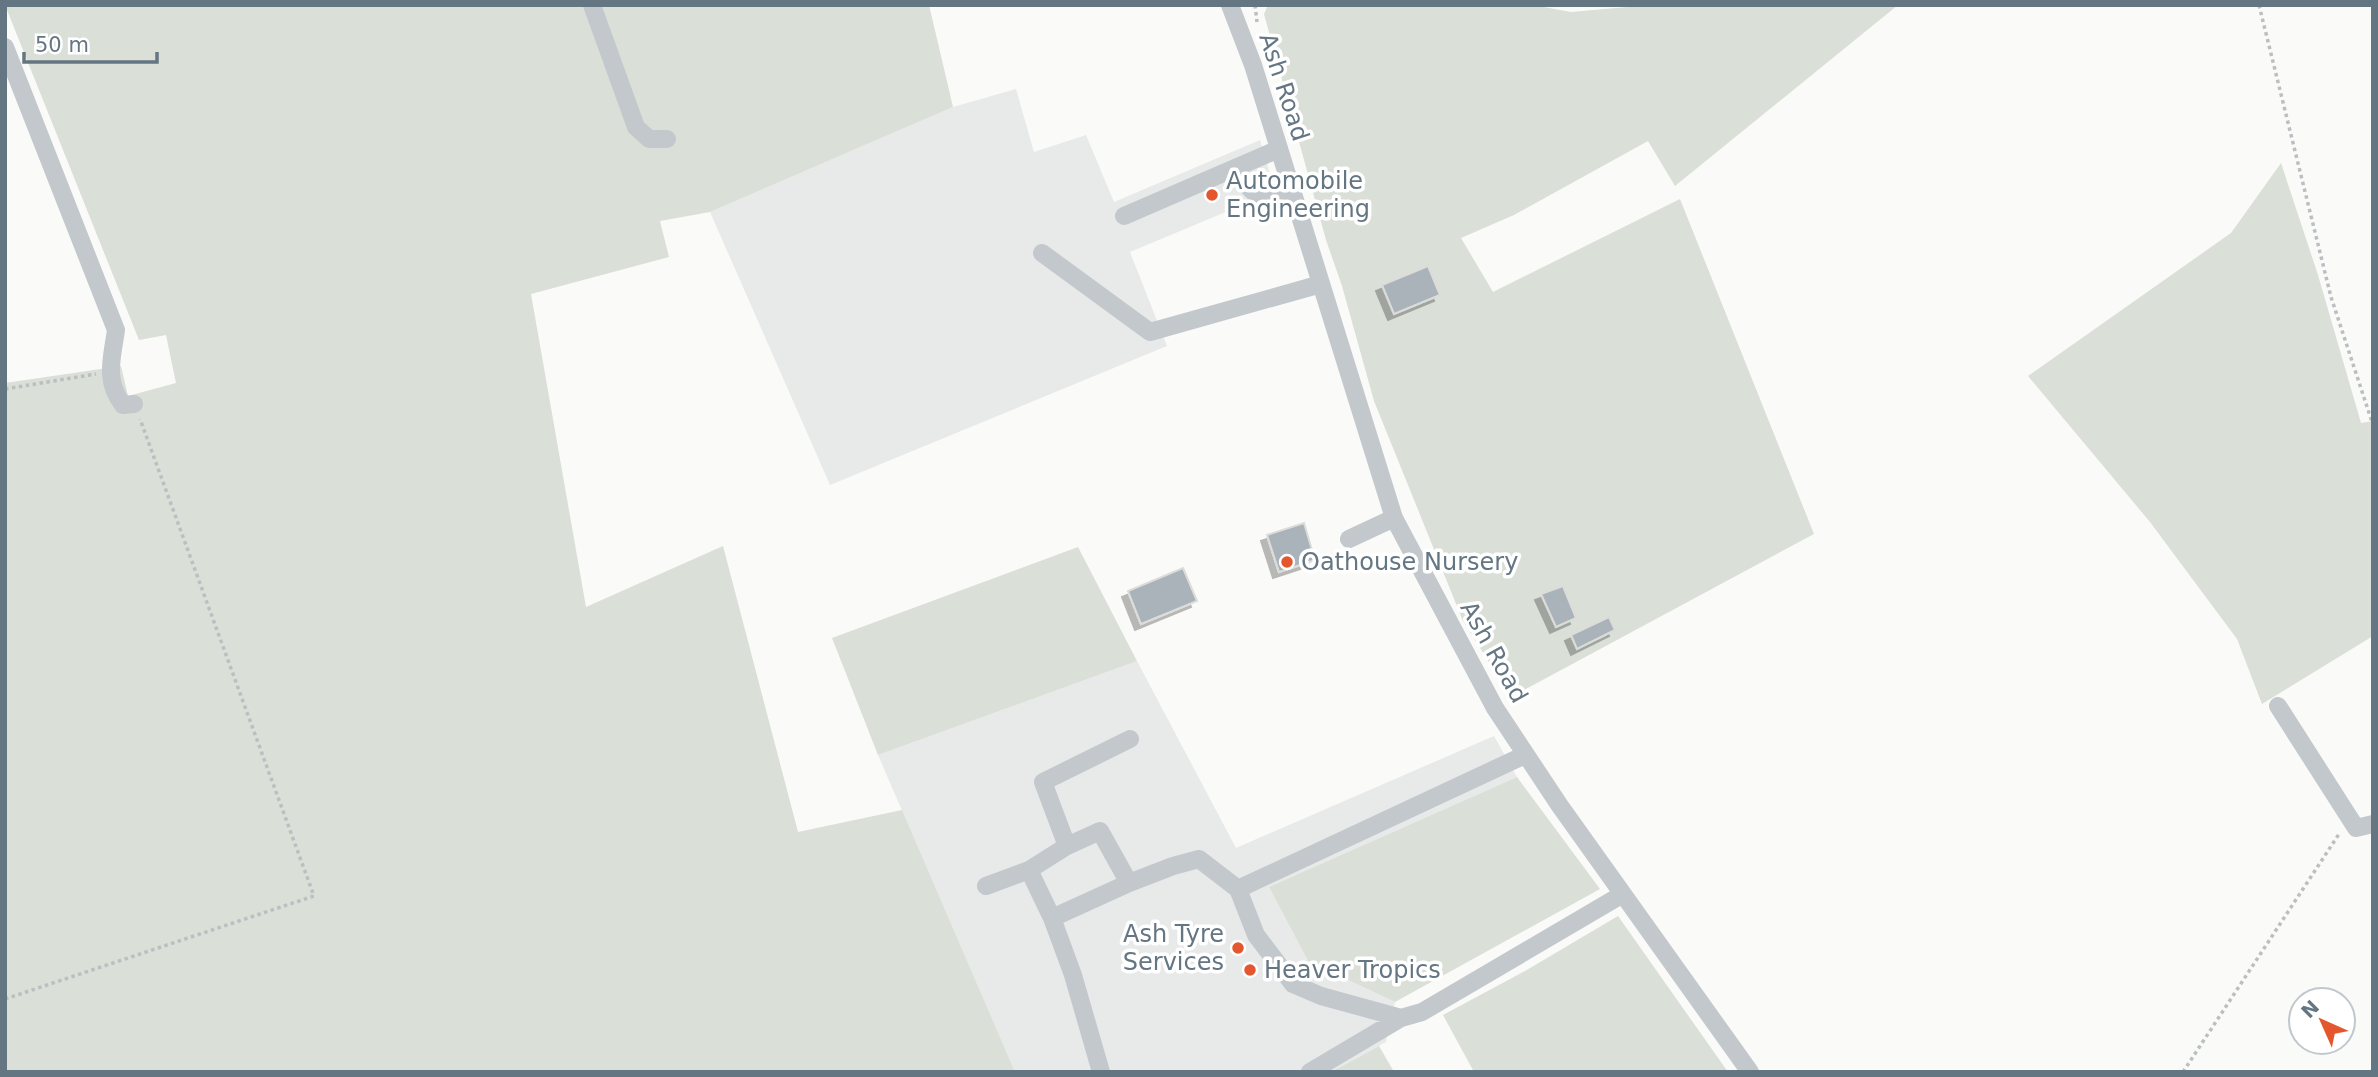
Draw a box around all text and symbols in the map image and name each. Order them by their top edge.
scale bar [24,21,158,65]
street label: Ash Road [1253,29,1315,145]
text: 50 m [35,33,89,57]
place label: Automobile Engineering [1226,167,1370,223]
marker: Automobile Engineering [1204,187,1220,203]
place label: Oathouse Nursery [1301,548,1518,576]
marker: Oathouse Nursery [1279,554,1295,570]
street label: Ash Road [1455,596,1533,708]
place label: Ash Tyre Services [1123,920,1224,976]
marker: Ash Tyre Services [1230,940,1246,956]
place label: Heaver Tropics [1264,956,1441,984]
marker: Heaver Tropics [1242,962,1258,978]
north arrow [2287,986,2357,1056]
text: N [2297,996,2323,1022]

